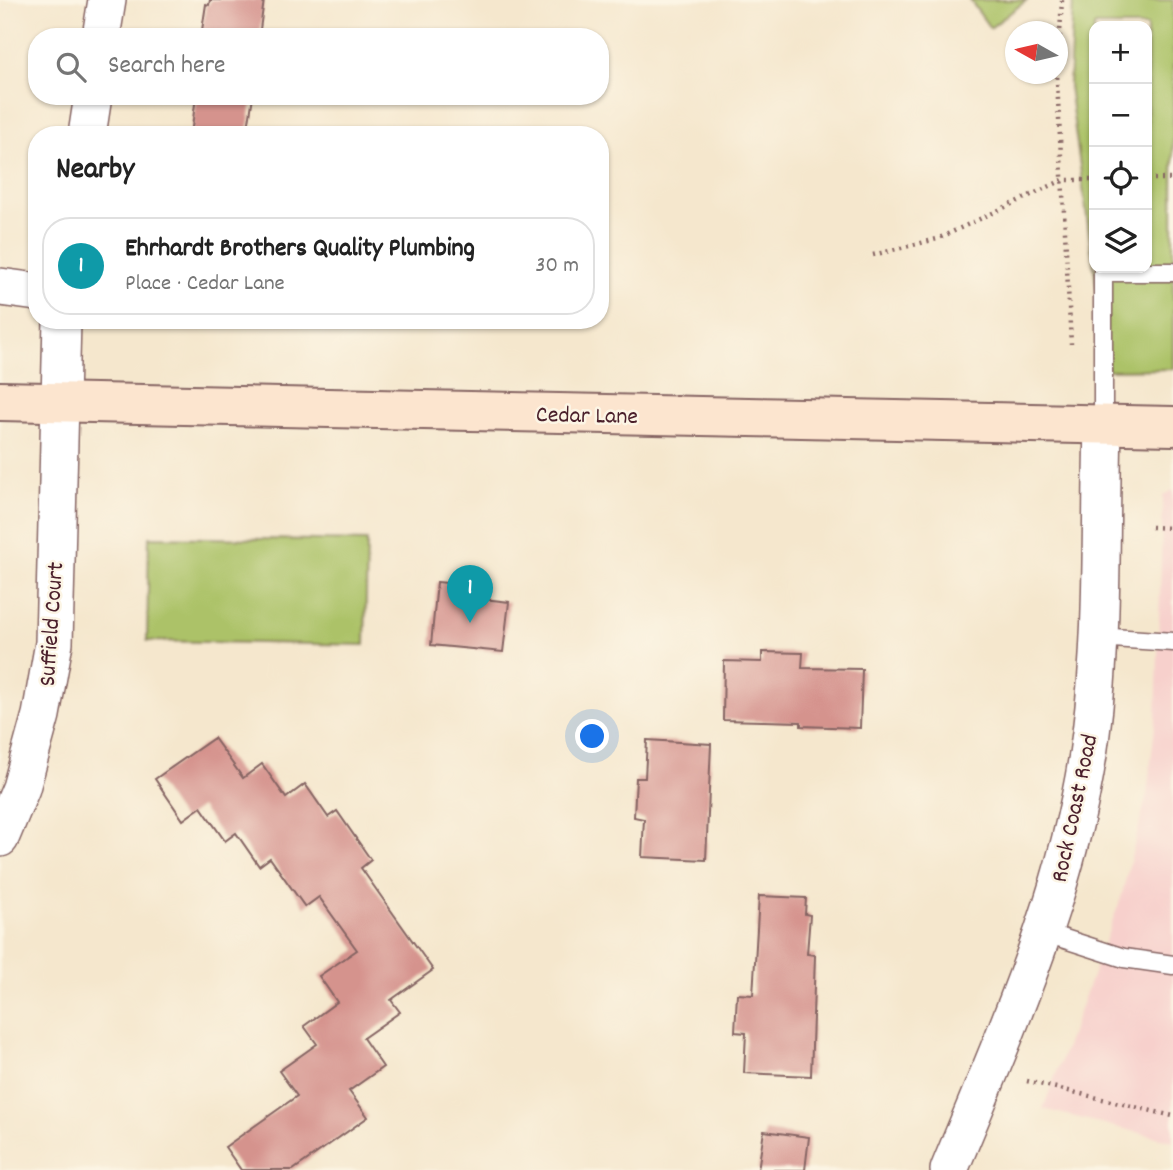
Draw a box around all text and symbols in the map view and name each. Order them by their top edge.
north arrow [1005,21,1068,84]
map controls [1089,21,1152,273]
button: + [1089,21,1152,84]
search box [28,28,609,105]
icon: search [52,48,90,86]
text: Search here [108,48,226,85]
button: − [1089,84,1152,147]
button: locate [1089,147,1152,210]
text: Nearby [56,150,134,193]
button: layers [1089,210,1152,273]
text: Ehrhardt Brothers Quality Plumbing [125,231,475,268]
text: 1 [78,250,84,283]
text: 30 m [535,250,579,283]
text: Place · Cedar Lane [125,268,285,301]
street label: Cedar Lane [536,399,638,435]
street label: Suffield Court [32,561,74,688]
pin: 1 [447,565,493,623]
your location [575,719,609,753]
street label: Rock Coast Road [1044,731,1108,886]

